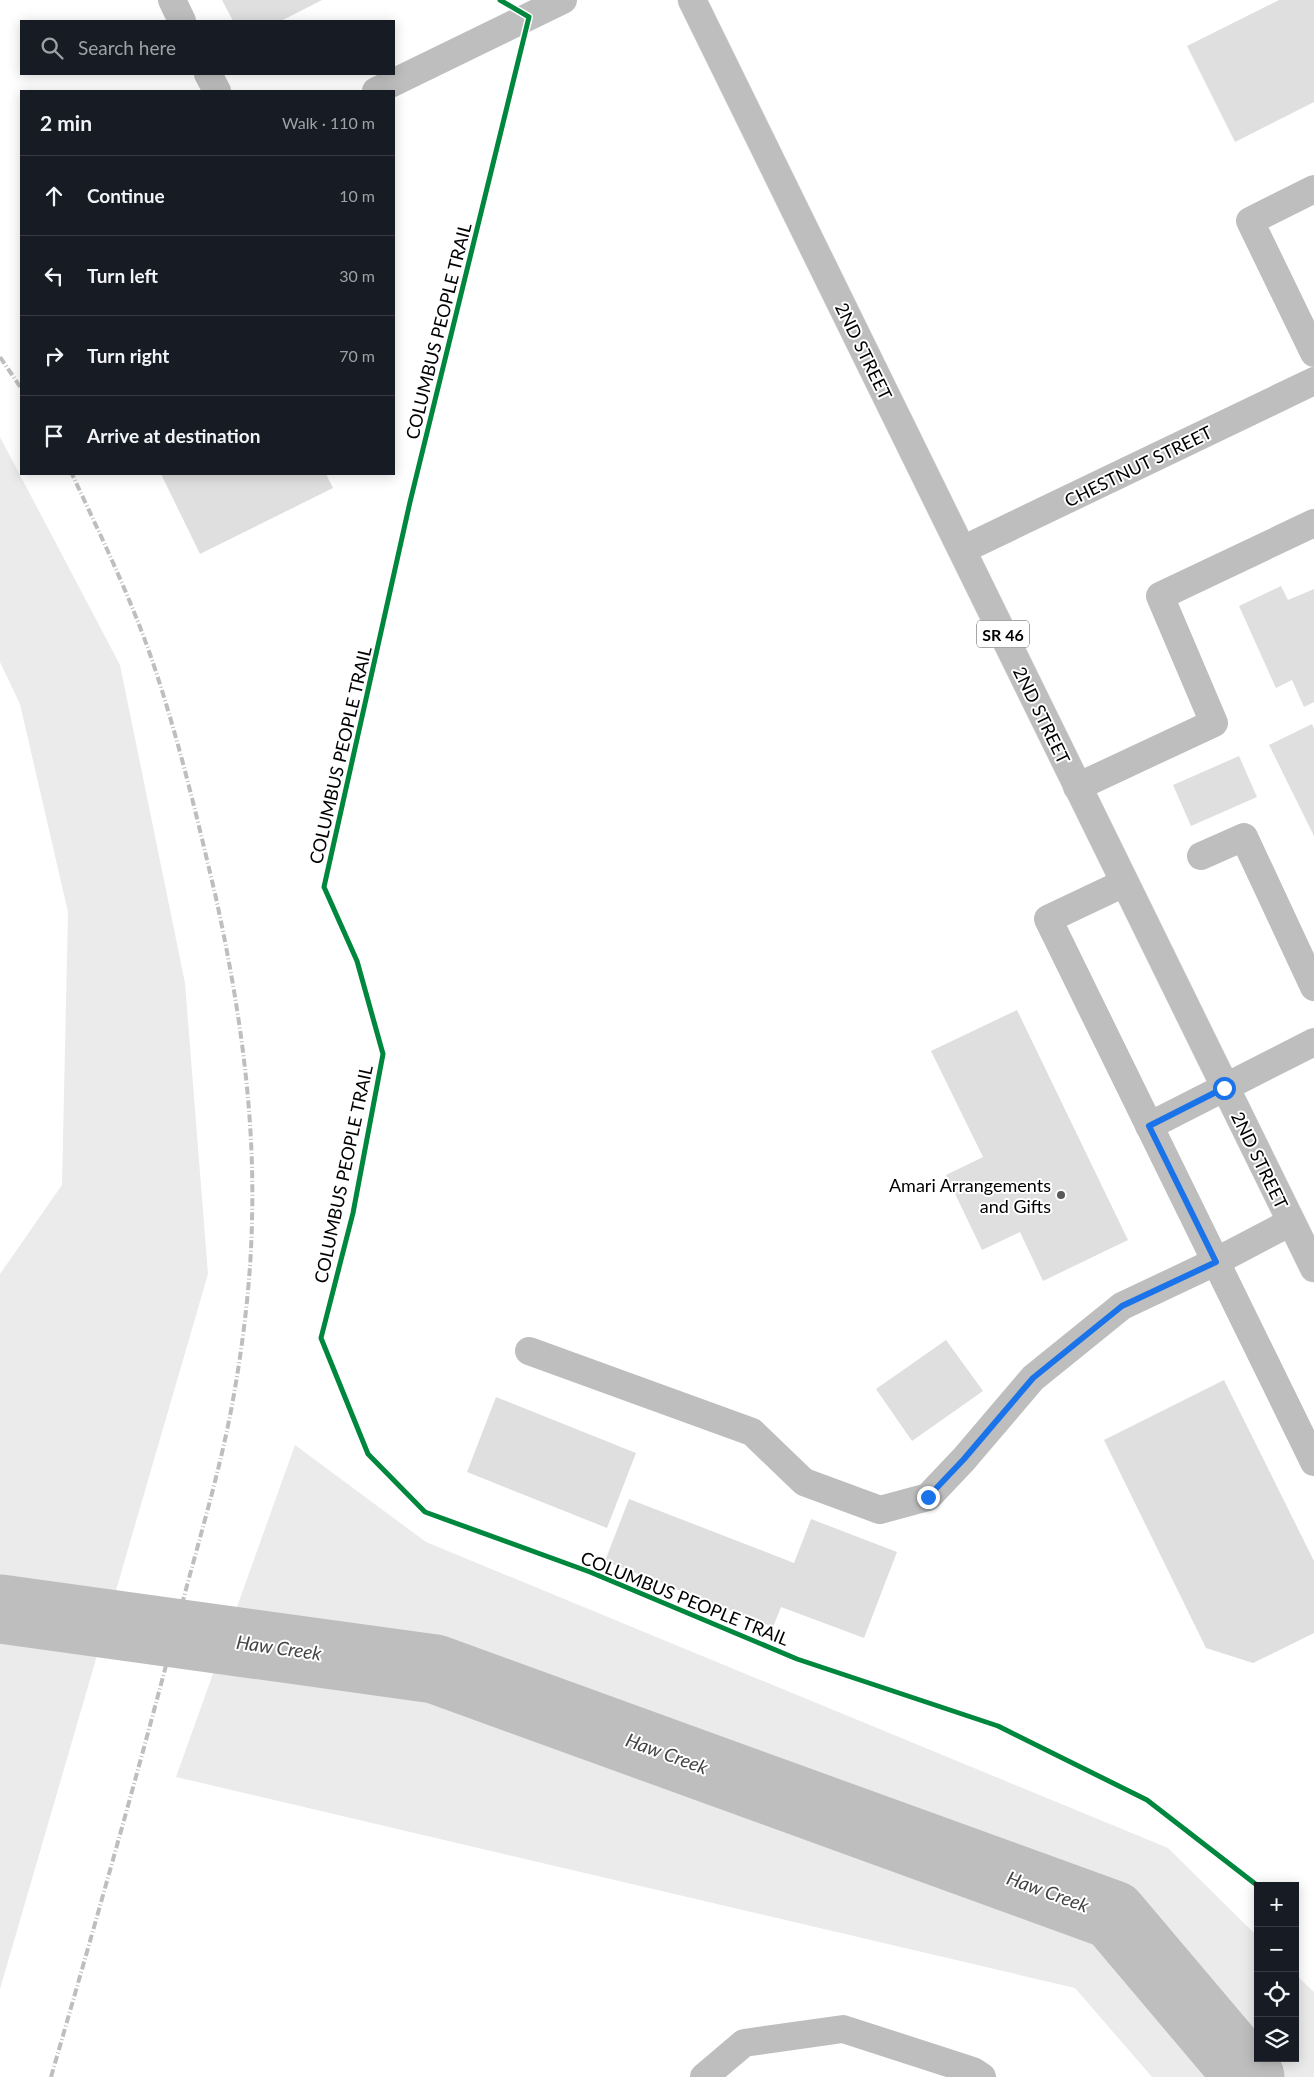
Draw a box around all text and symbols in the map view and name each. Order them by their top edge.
search box [20,20,395,75]
icon: search [38,34,66,62]
text: Search here [78,36,176,59]
text: 2 min [40,110,92,135]
text: Walk · 110 m [282,113,375,132]
icon: ahead [40,182,68,210]
text: Continue [87,184,165,207]
text: 10 m [339,186,375,205]
street label: COLUMBUS PEOPLE TRAIL [400,220,476,442]
icon: left [40,262,68,290]
text: Turn left [87,264,158,287]
text: 30 m [339,266,375,285]
street label: 2ND STREET [831,299,897,404]
icon: right [40,342,68,370]
text: Turn right [87,344,169,367]
text: 70 m [339,346,375,365]
street label: CHESTNUT STREET [1061,421,1216,511]
icon: arrive [40,422,68,450]
text: Arrive at destination [87,424,260,447]
road number: SR 46 [977,620,1029,648]
street label: COLUMBUS PEOPLE TRAIL [304,644,376,866]
street label: 2ND STREET [1009,663,1075,768]
street label: COLUMBUS PEOPLE TRAIL [309,1063,377,1285]
route start [1213,1077,1236,1100]
street label: 2ND STREET [1227,1108,1293,1213]
place label: Amari Arrangements and Gifts [889,1174,1051,1217]
marker: Amari Arrangements and Gifts [1055,1189,1067,1201]
route end [917,1486,940,1509]
street label: COLUMBUS PEOPLE TRAIL [578,1546,792,1650]
water label: Haw Creek [235,1630,324,1664]
water label: Haw Creek [623,1728,712,1779]
water label: Haw Creek [1004,1866,1093,1917]
map controls [1254,1882,1299,2062]
button: + [1254,1882,1299,1927]
button: − [1254,1927,1299,1972]
button: locate [1254,1972,1299,2017]
button: layers [1254,2017,1299,2062]

